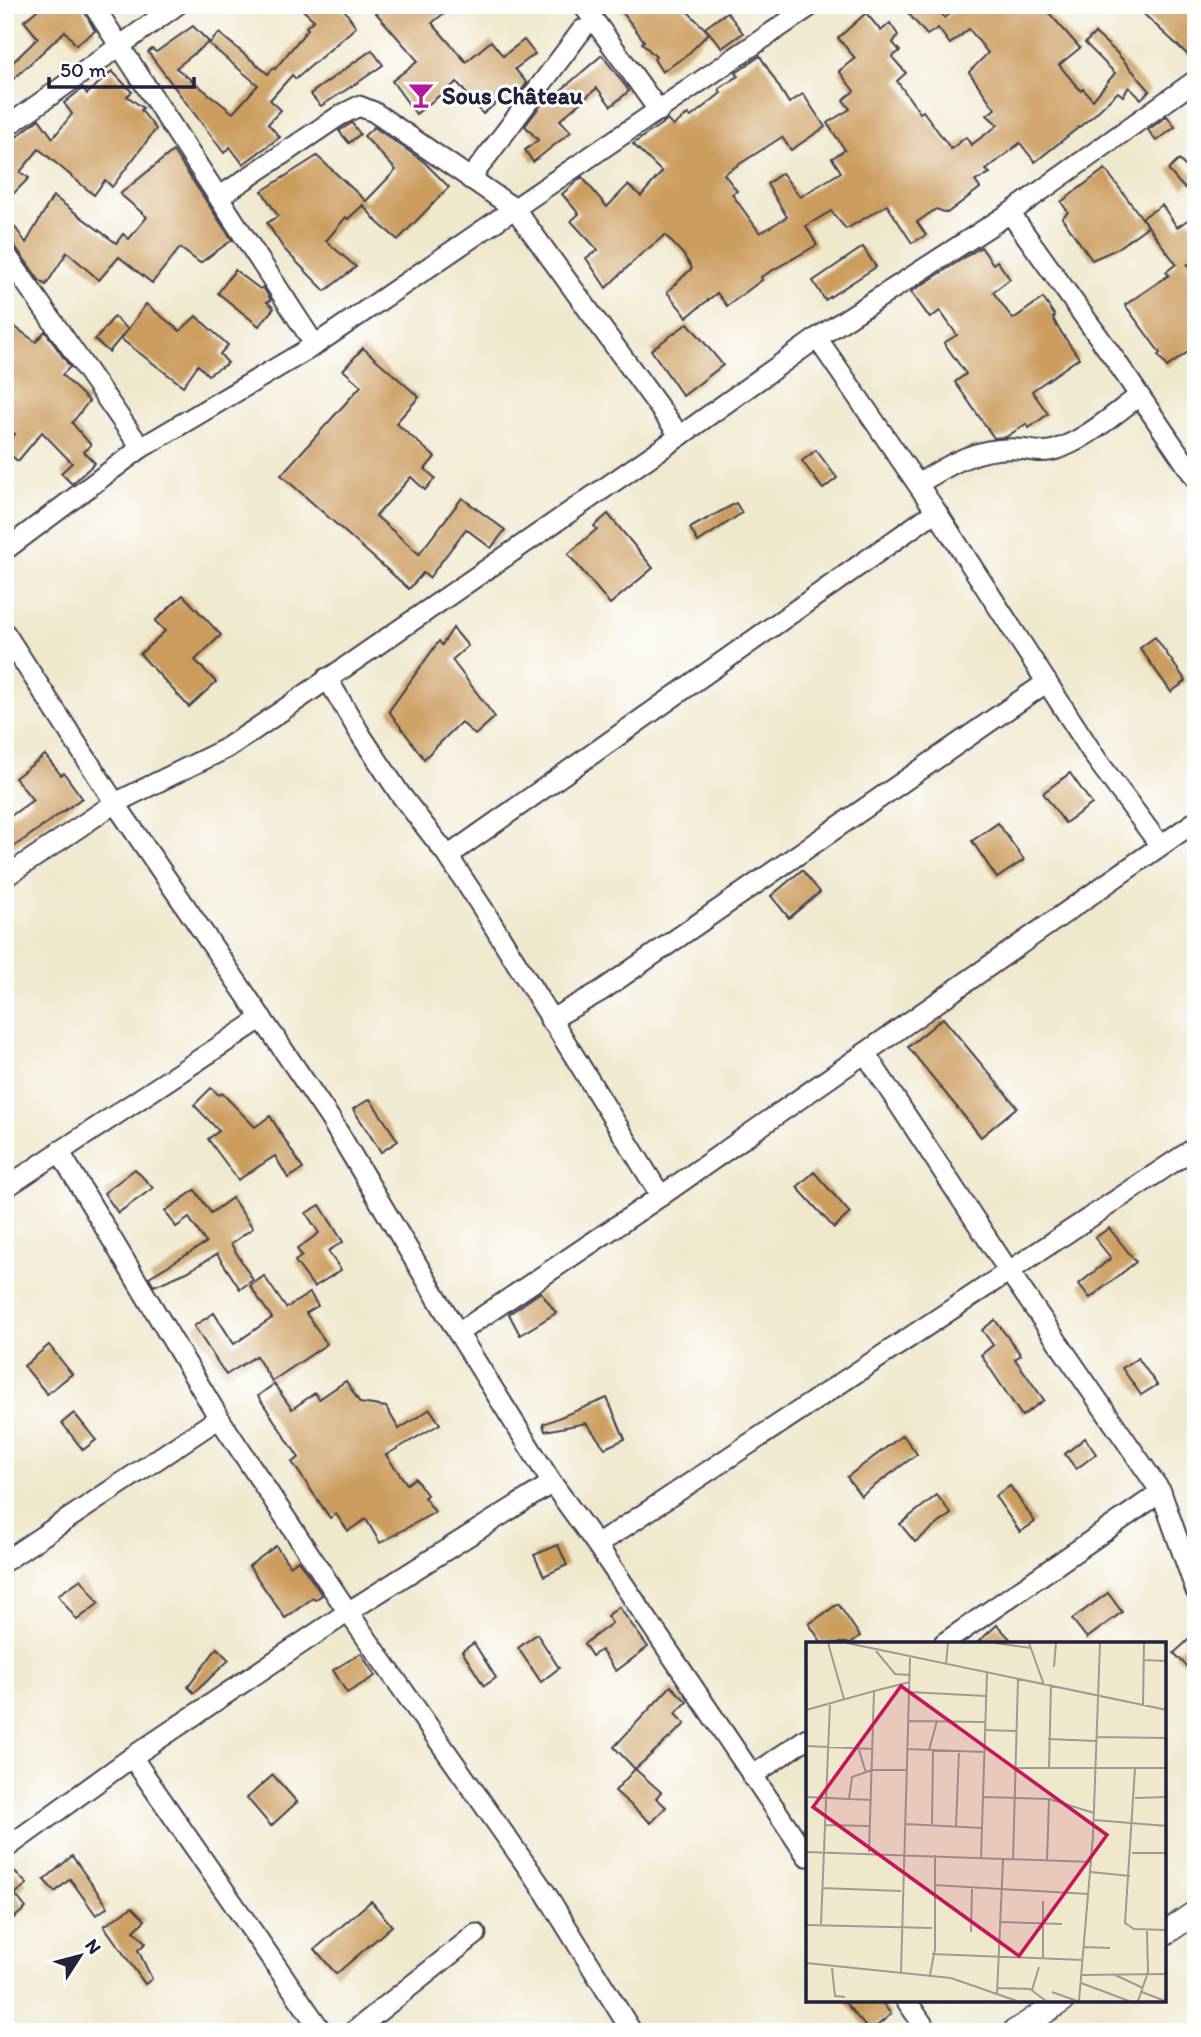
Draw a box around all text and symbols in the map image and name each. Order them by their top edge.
scale bar [49,46,194,90]
text: 50 m [60,57,107,82]
bar icon: Sous Château [406,80,436,110]
place label: Sous Château [442,81,583,110]
inset map [806,1642,1166,2002]
north arrow [46,1922,116,1992]
text: N [80,1934,106,1958]

